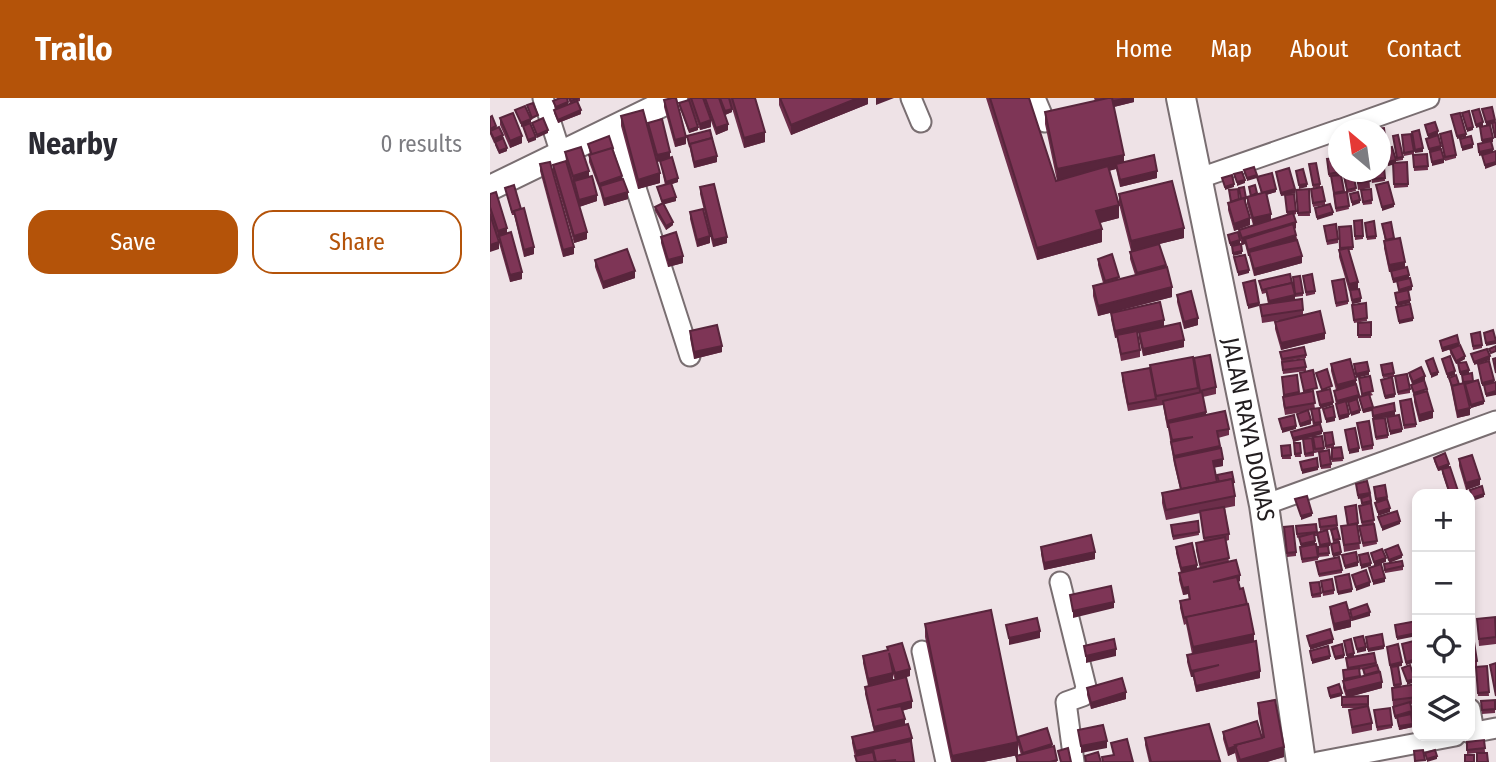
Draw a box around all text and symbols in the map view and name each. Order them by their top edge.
text: Trailo [35,29,113,69]
text: Home [1115,35,1172,63]
text: Map [1210,35,1252,63]
text: About [1290,35,1348,63]
text: Contact [1386,35,1461,63]
north arrow [1328,119,1391,182]
text: Nearby [28,126,117,162]
text: 0 results [381,130,462,158]
button: Save [28,210,238,274]
button: Share [252,210,462,274]
street label: JALAN RAYA DOMAS [1216,335,1280,523]
map controls [1412,489,1475,741]
button: + [1412,489,1475,552]
button: − [1412,552,1475,615]
button: locate [1412,615,1475,678]
button: layers [1412,678,1475,741]

